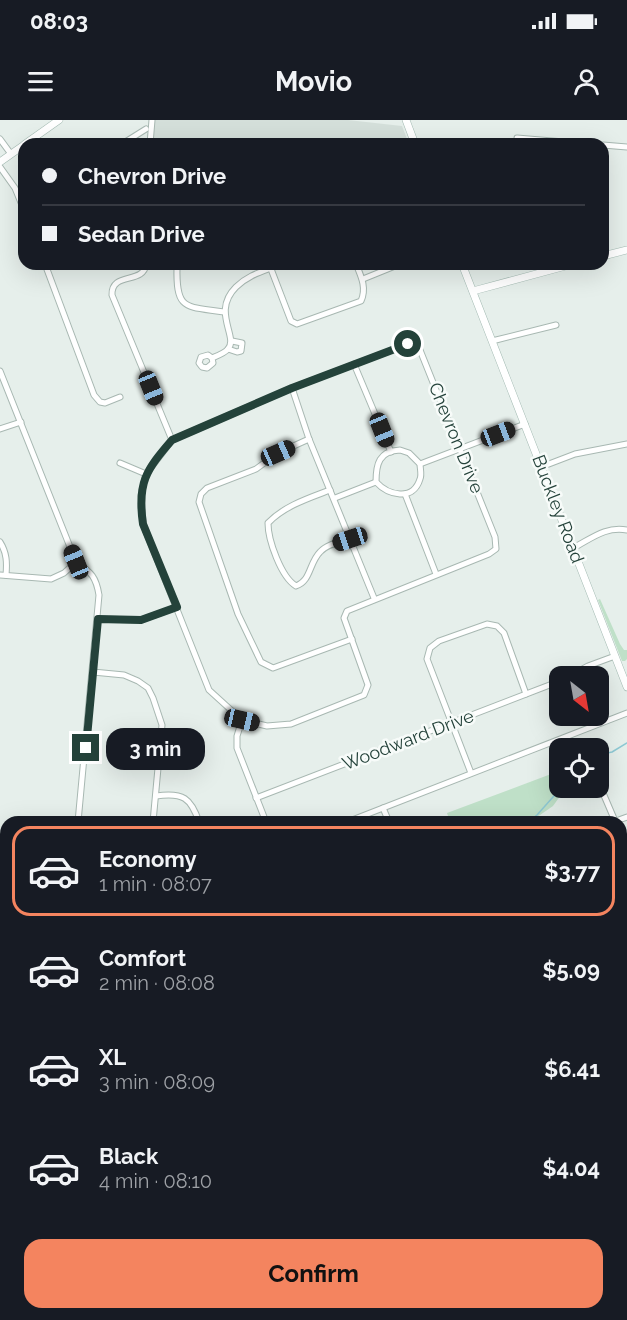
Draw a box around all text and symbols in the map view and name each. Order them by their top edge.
text: 08:03 [30,8,88,34]
icon: menu [24,65,57,98]
icon: person [570,65,603,98]
text: Movio [275,66,352,97]
text: Chevron Drive [78,163,226,189]
text: Sedan Drive [78,221,205,247]
route start [394,330,421,357]
car [136,368,166,408]
street label: Chevron Drive [425,379,488,497]
car [367,410,397,450]
car [478,419,518,449]
car [258,437,298,469]
street label: Buckley Road [528,452,589,566]
car [330,525,370,553]
car [61,542,91,582]
north arrow [549,666,609,726]
map controls [549,666,609,798]
street label: Woodward Drive [339,705,477,774]
car [222,707,262,733]
callout: 3 min [107,727,206,769]
route end [72,734,99,761]
text: 3 min [130,737,181,761]
button: locate [549,738,609,798]
icon: car [27,844,81,898]
text: Economy [99,846,197,872]
text: $3.77 [545,858,600,884]
text: 1 min · 08:07 [99,872,212,896]
icon: car [27,943,81,997]
text: Comfort [99,945,186,971]
text: $5.09 [542,957,600,983]
text: 2 min · 08:08 [99,971,215,995]
icon: car [27,1042,81,1096]
text: XL [99,1044,126,1070]
text: $6.41 [544,1056,600,1082]
text: 3 min · 08:09 [99,1070,215,1094]
icon: car [27,1141,81,1195]
text: Black [99,1143,158,1169]
text: $4.04 [542,1155,600,1181]
text: 4 min · 08:10 [99,1169,212,1193]
button: Confirm [24,1239,603,1308]

